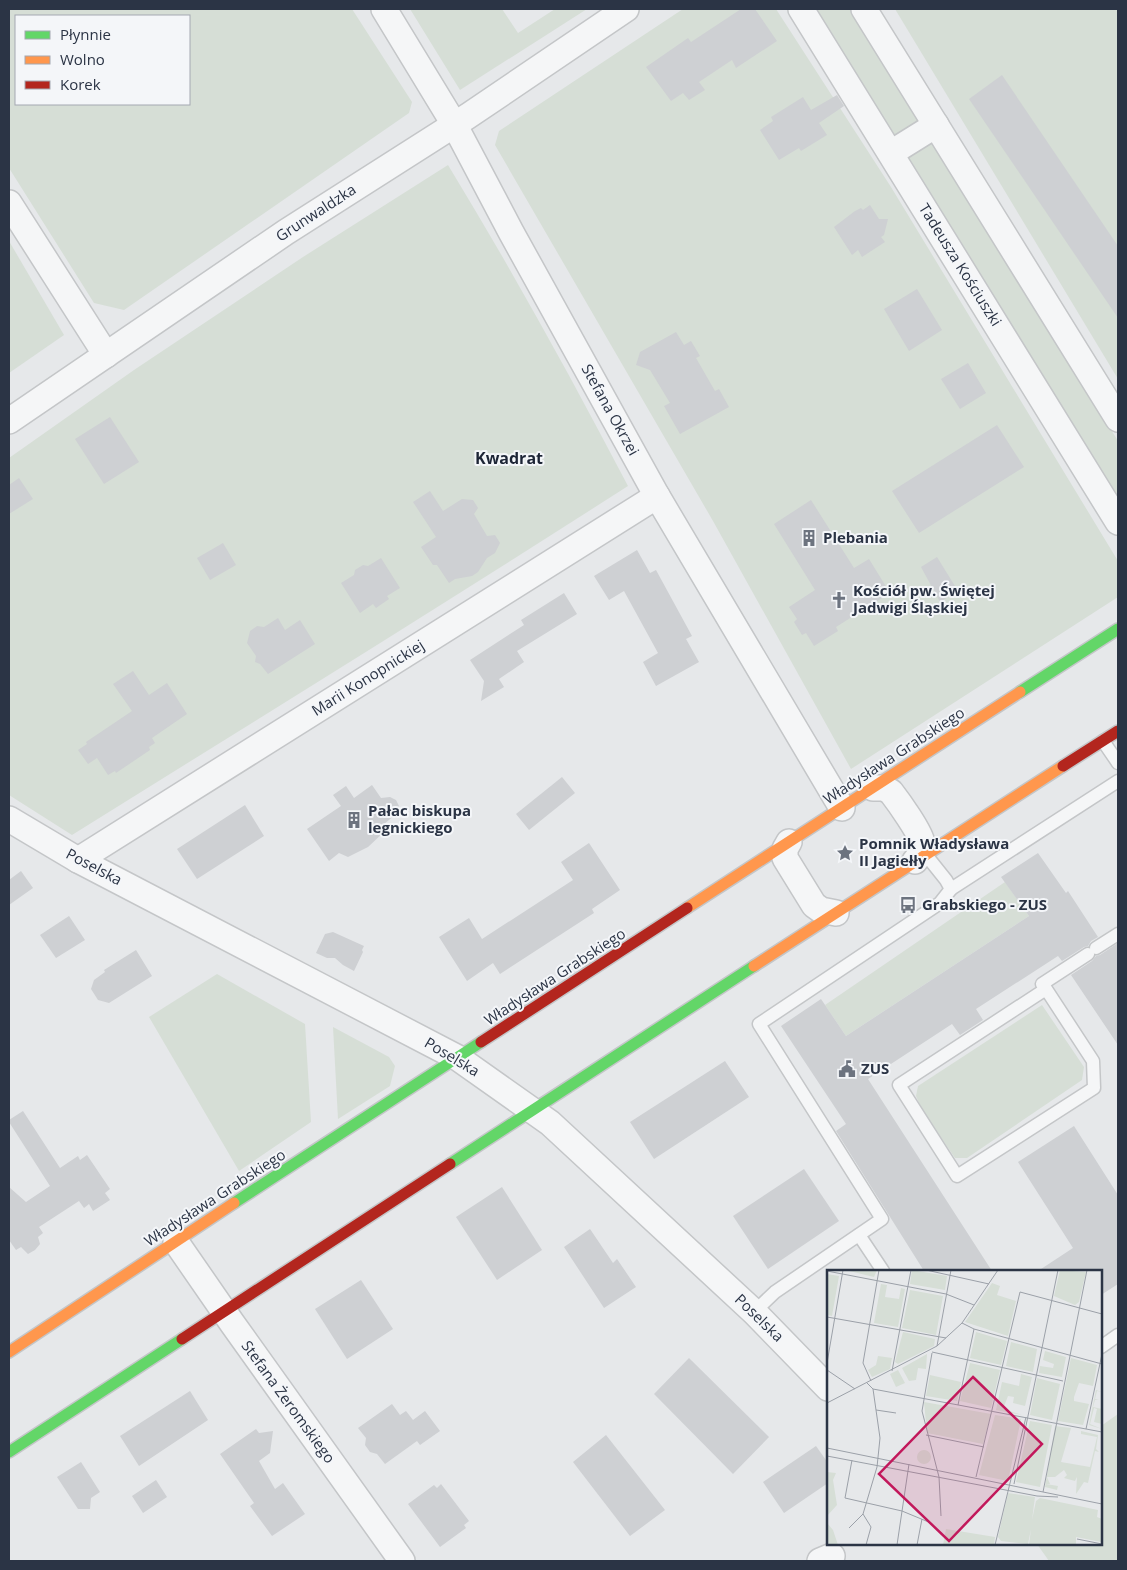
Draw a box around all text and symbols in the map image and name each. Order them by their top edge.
legend [15,15,190,105]
text: Płynnie [60,24,111,44]
text: Wolno [60,49,105,69]
text: Korek [60,74,101,94]
street label: Grunwaldzka [272,179,359,245]
street label: Tadeusza Kościuszki [915,199,1007,330]
street label: Stefana Okrzei [577,360,644,459]
district label: Kwadrat [475,447,543,469]
place label: Plebania [823,527,888,547]
building icon: Plebania [799,528,819,548]
place label: Kościół pw. Świętej Jadwigi Śląskiej [851,580,995,617]
church icon: Kościół pw. Świętej Jadwigi Śląskiej [829,590,849,610]
street label: Marii Konopnickiej [307,634,428,720]
street label: Władysława Grabskiego [819,702,968,808]
place label: Pałac biskupa legnickiego [368,800,471,837]
building icon: Pałac biskupa legnickiego [344,810,364,830]
place label: Pomnik Władysława II Jagiełły [859,833,1009,870]
street label: Poselska [63,843,126,889]
place icon: Pomnik Władysława II Jagiełły [835,843,855,863]
place label: Grabskiego - ZUS [922,894,1047,914]
bus stop icon: Grabskiego - ZUS [898,895,918,915]
street label: Władysława Grabskiego [480,923,629,1029]
street label: Poselska [421,1032,484,1080]
place label: ZUS [861,1058,889,1078]
public building icon: ZUS [837,1059,857,1079]
street label: Władysława Grabskiego [140,1144,289,1250]
inset map [827,1270,1102,1545]
street label: Poselska [731,1289,789,1346]
street label: Stefana Żeromskiego [237,1336,340,1467]

